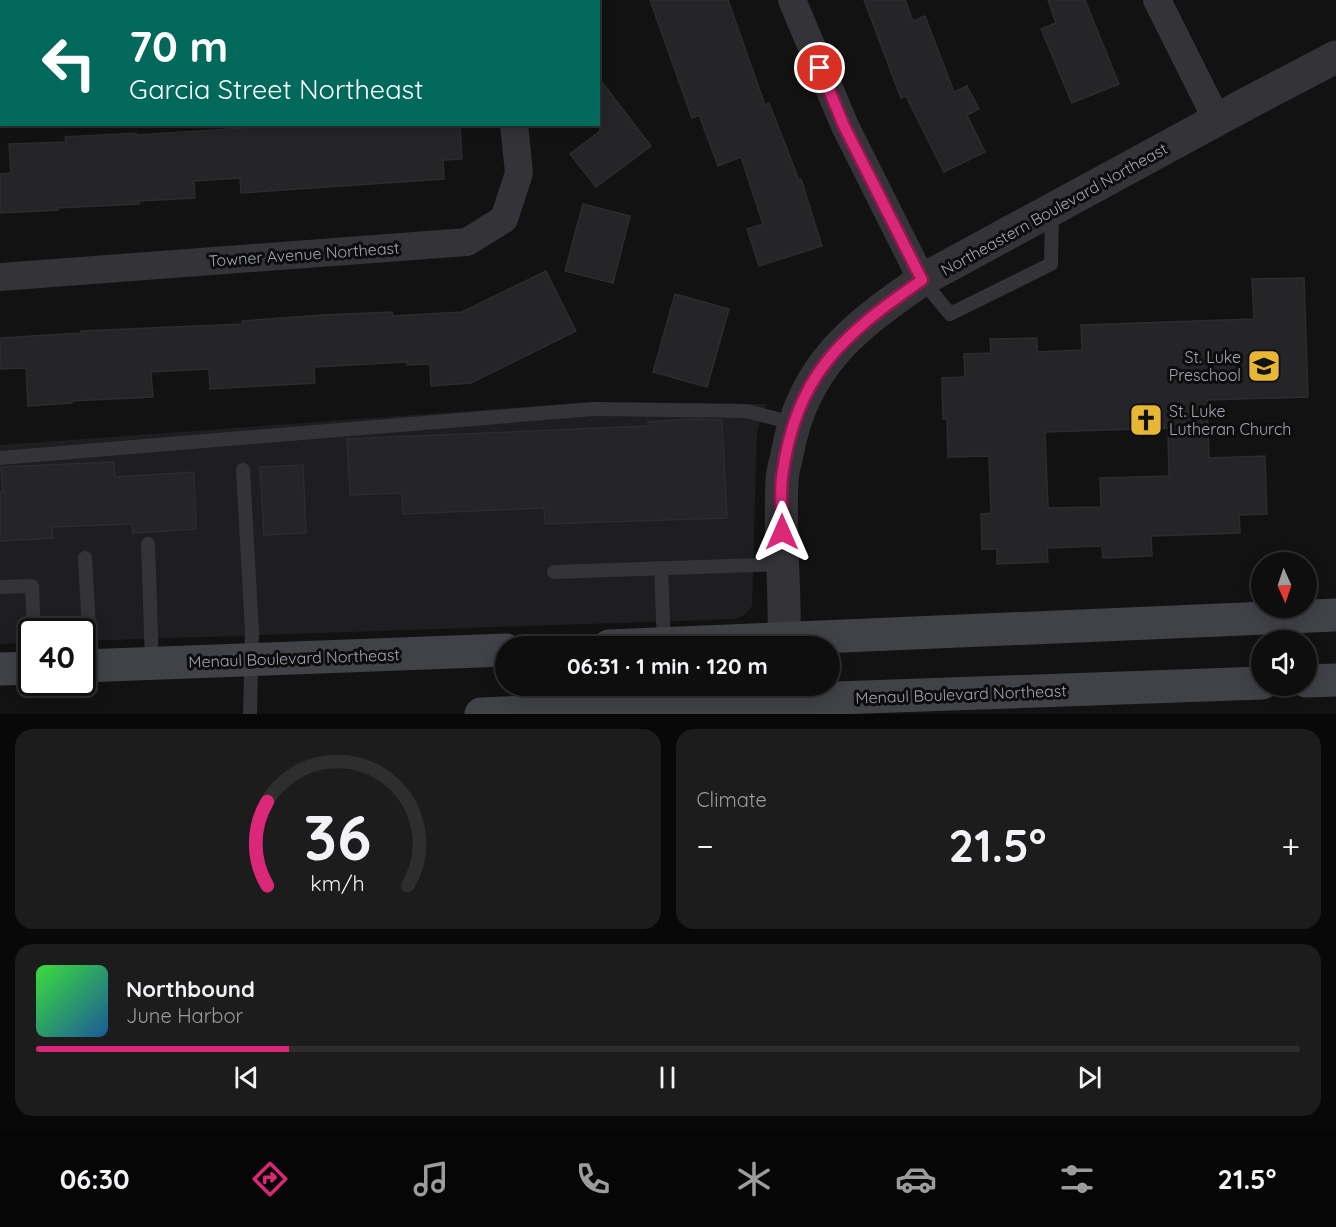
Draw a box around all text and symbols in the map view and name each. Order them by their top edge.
text: 70 m [129,20,228,73]
icon: left [30,24,108,102]
pin [794,42,845,93]
icon: arrive [803,51,836,84]
text: Garcia Street Northeast [129,72,423,106]
street label: Northeastern Boulevard Northeast [937,138,1171,280]
street label: Towner Avenue Northeast [208,237,400,271]
place label: St. Luke Preschool [1169,347,1241,385]
school or university icon: St. Luke Preschool [1246,348,1282,384]
place label: St. Luke Lutheran Church [1169,401,1291,439]
church icon: St. Luke Lutheran Church [1128,402,1164,438]
position arrow [750,500,814,564]
north arrow [1251,552,1317,618]
map controls [1251,552,1317,696]
speed limit sign: 40 [18,618,96,696]
button: sound [1251,630,1317,696]
street label: Menaul Boulevard Northeast [188,644,400,672]
text: 06:31 · 1 min · 120 m [567,652,768,680]
street label: Menaul Boulevard Northeast [855,680,1067,708]
text: Climate [697,787,767,812]
text: 36 [304,798,372,876]
text: 21.5° [949,817,1046,873]
text: − [697,825,714,866]
text: + [1281,825,1300,866]
text: km/h [311,870,365,896]
text: Northbound [126,975,255,1003]
text: June Harbor [126,1003,243,1028]
icon: previous [230,1061,263,1094]
icon: pause [651,1061,684,1094]
icon: next [1073,1061,1106,1094]
icon: directions [249,1158,291,1200]
icon: music [410,1158,452,1200]
icon: phone [572,1158,614,1200]
icon: climate [733,1158,775,1200]
icon: car [895,1158,937,1200]
icon: filters [1056,1158,1098,1200]
text: 06:30 [60,1162,130,1196]
text: 21.5° [1218,1162,1276,1196]

